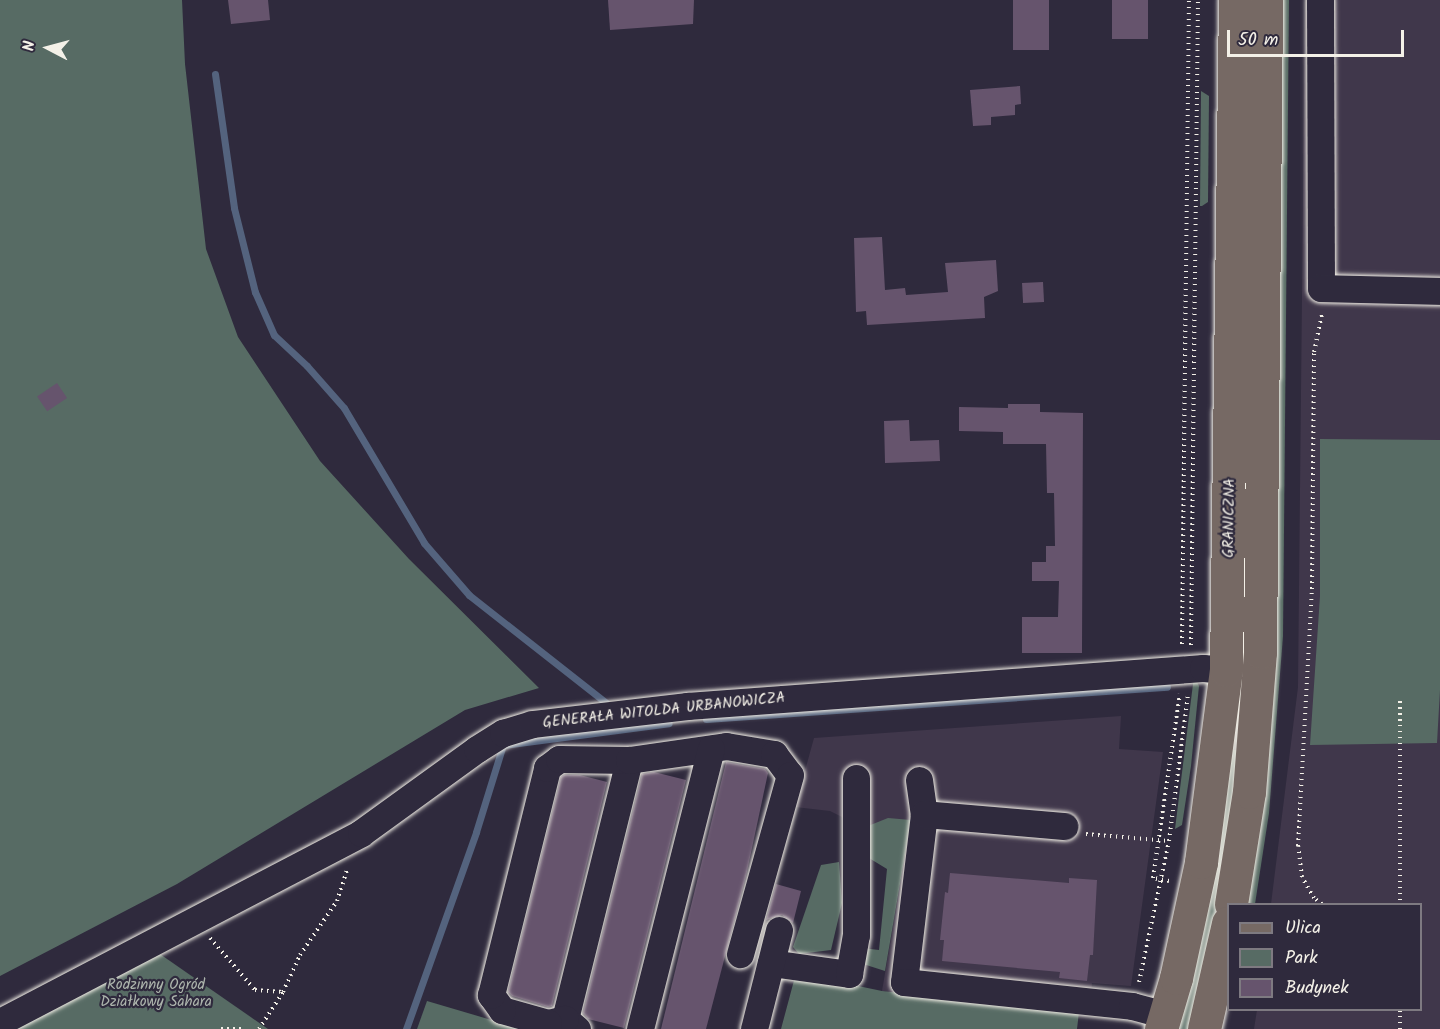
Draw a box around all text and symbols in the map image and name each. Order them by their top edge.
north arrow [18,18,78,78]
scale bar [1230,18,1407,56]
text: 50 m [1238,26,1278,55]
text: N [17,40,43,52]
street label: GRANICZNA [1220,478,1240,558]
street label: GENERAŁA WITOLDA URBANOWICZA [542,689,786,733]
legend [1227,903,1422,1011]
text: Ulica [1285,914,1321,943]
text: Park [1285,944,1318,973]
text: Budynek [1285,974,1349,1003]
park label: Rodzinny Ogród Działkowy Sahara [100,976,212,1011]

